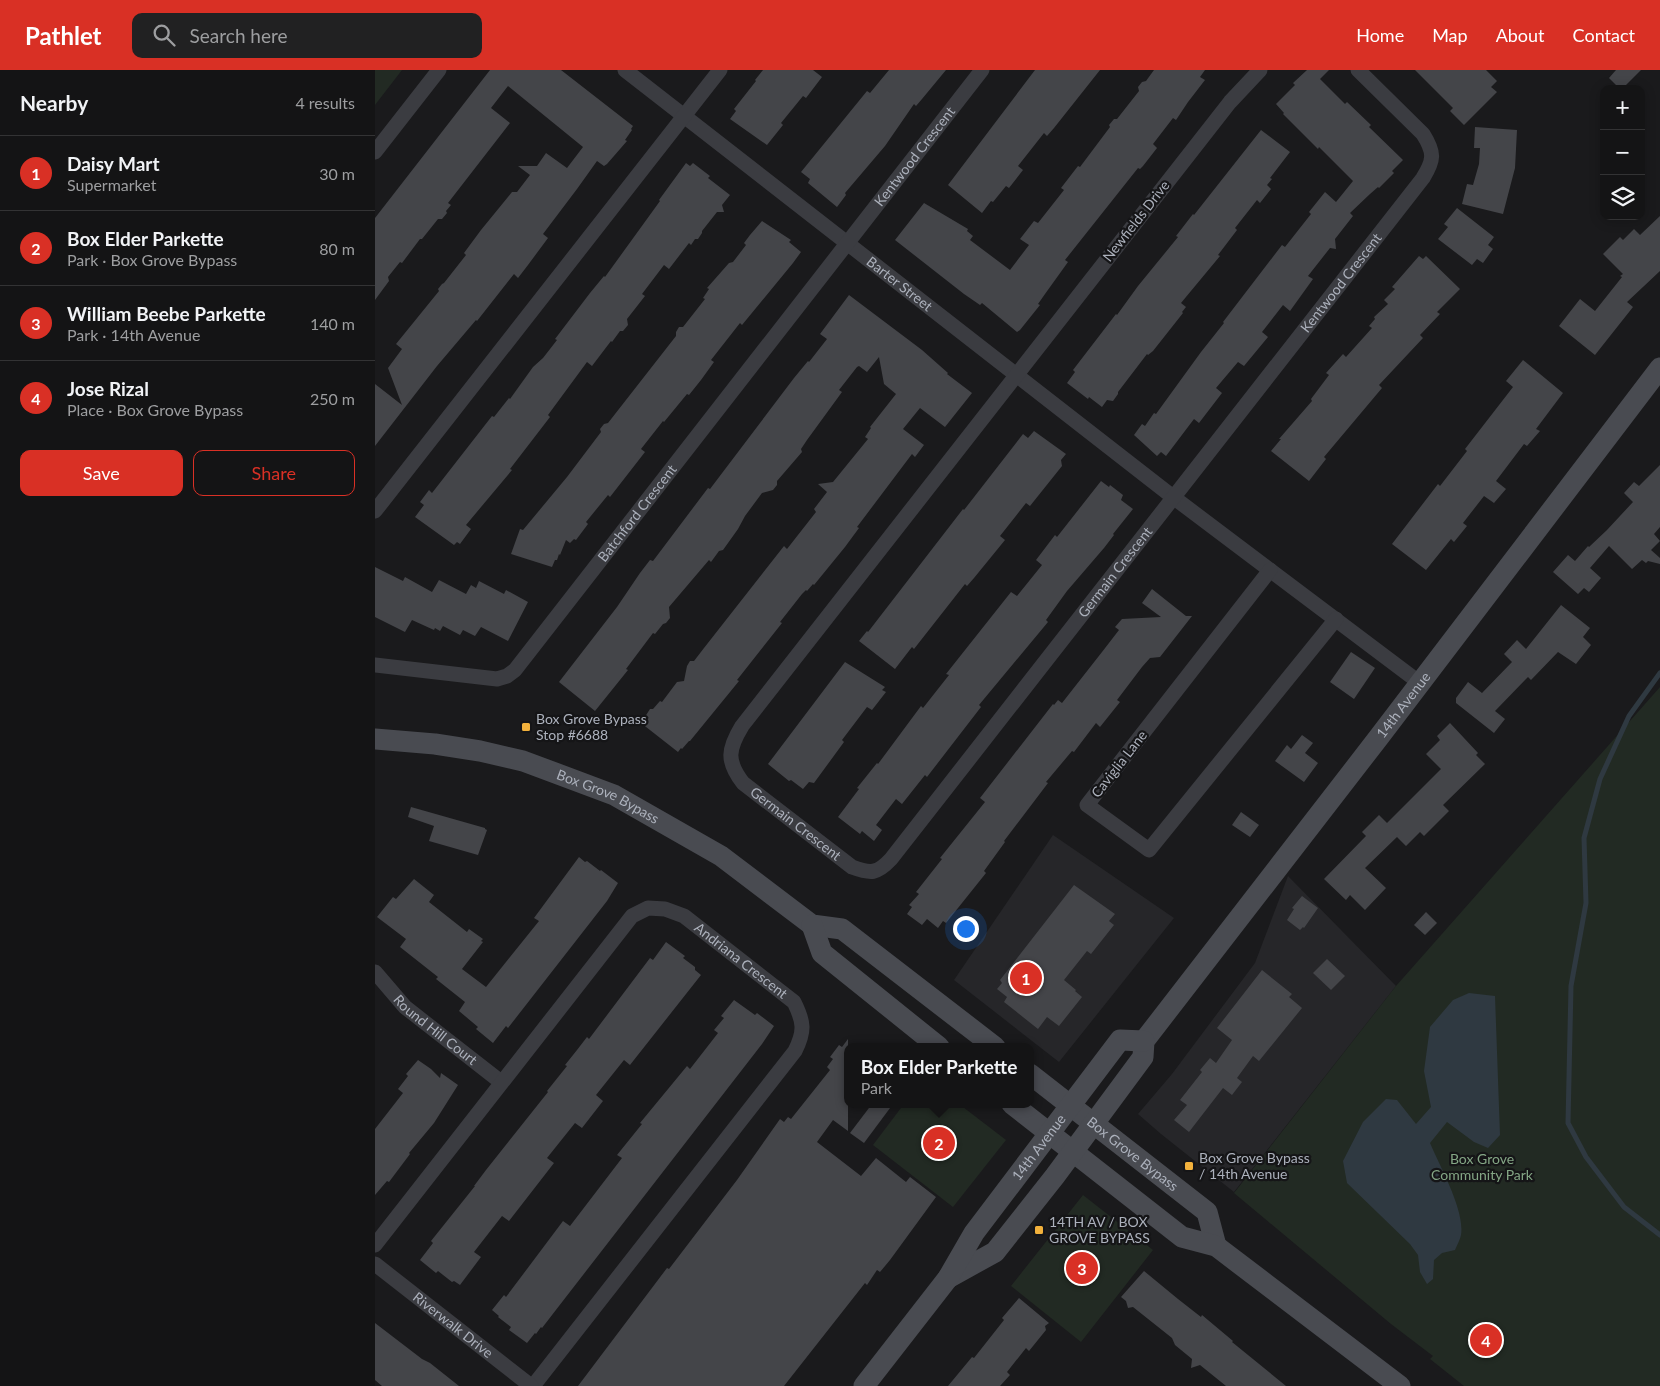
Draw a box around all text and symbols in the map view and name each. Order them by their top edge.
search box [132,13,482,58]
text: Pathlet [25,21,102,50]
icon: search [150,21,178,49]
text: Search here [190,24,288,47]
text: Home [1356,24,1404,46]
text: Map [1432,24,1468,46]
text: About [1496,24,1545,46]
text: Contact [1573,24,1635,46]
map controls [1600,85,1645,220]
button: + [1600,85,1645,130]
text: Nearby [20,90,88,115]
text: 4 results [295,93,355,112]
street label: Kentwood Crescent [870,103,958,209]
button: − [1600,130,1645,175]
text: Daisy Mart [67,152,160,175]
text: 1 [31,164,41,183]
text: 30 m [319,164,355,183]
text: Supermarket [67,175,156,194]
button: layers [1600,175,1645,220]
street label: Newfields Drive [1099,177,1173,265]
text: Box Elder Parkette [67,227,224,250]
street label: Kentwood Crescent [1297,229,1385,336]
text: 2 [31,239,41,258]
text: 80 m [319,239,355,258]
text: Park · Box Grove Bypass [67,250,237,269]
street label: Barter Street [864,253,936,314]
text: William Beebe Parkette [67,302,266,325]
text: 3 [31,314,41,333]
text: 140 m [310,314,355,333]
text: Park · 14th Avenue [67,325,200,344]
text: Jose Rizal [67,377,149,400]
text: 4 [31,389,41,408]
text: 250 m [310,389,355,408]
text: Place · Box Grove Bypass [67,400,243,419]
button: Save [20,450,183,496]
button: Share [193,450,355,496]
street label: Batchford Crescent [594,461,680,565]
street label: Germain Crescent [1074,523,1155,620]
street label: 14th Avenue [1372,668,1434,741]
place label: Box Grove Bypass Stop #6688 [536,710,647,743]
marker: Box Grove Bypass Stop #6688 [520,721,532,733]
street label: Caviglia Lane [1087,727,1150,801]
street label: Box Grove Bypass [555,765,662,827]
street label: Germain Crescent [747,783,845,864]
your location [953,916,979,942]
street label: Andriana Crescent [691,919,791,1002]
pin: 1 [1010,959,1042,997]
street label: Round Hill Court [390,991,481,1068]
popup [844,1043,1034,1108]
text: Box Elder Parkette [861,1055,1017,1078]
text: Park [861,1078,892,1097]
street label: 14th Avenue [1008,1111,1069,1184]
street label: Box Grove Bypass [1084,1113,1182,1194]
pin: 2 [923,1124,955,1162]
place label: Box Grove Bypass / 14th Avenue [1199,1149,1310,1182]
park label: Box Grove Community Park [1431,1150,1534,1183]
marker: Box Grove Bypass / 14th Avenue [1183,1160,1195,1172]
place label: 14TH AV / BOX GROVE BYPASS [1049,1213,1150,1246]
marker: 14TH AV / BOX GROVE BYPASS [1033,1224,1045,1236]
pin: 3 [1066,1249,1098,1287]
street label: Riverwalk Drive [410,1288,497,1361]
pin: 4 [1470,1321,1502,1359]

